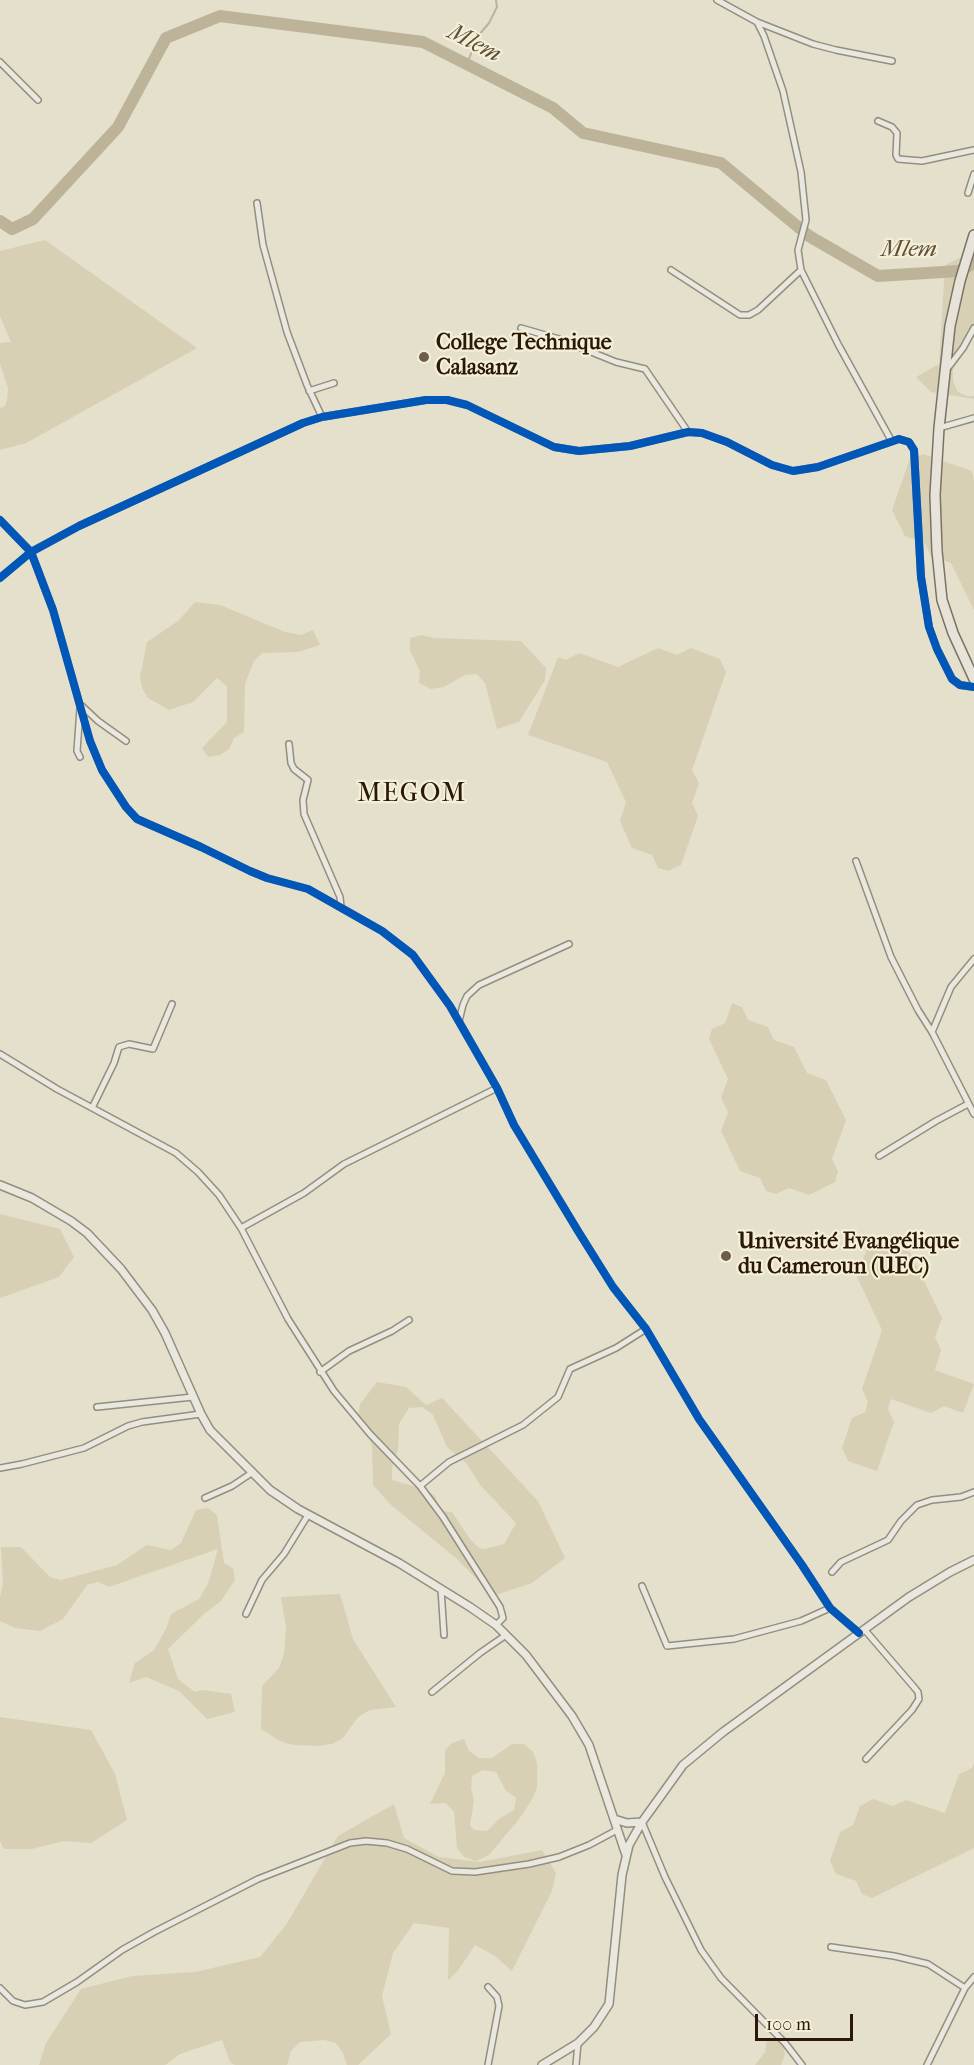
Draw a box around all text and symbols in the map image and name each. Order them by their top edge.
water label: Mlem [442,18,506,70]
water label: Mlem [881,236,937,264]
place label: College Technique Calasanz [436,331,612,382]
marker: College Technique Calasanz [417,350,431,364]
district label: MEGOM [357,779,467,811]
place label: Université Evangélique du Cameroun (UEC) [738,1230,959,1282]
marker: Université Evangélique du Cameroun (UEC) [719,1249,733,1263]
scale bar [758,2002,856,2040]
text: 100 m [766,2014,811,2035]

